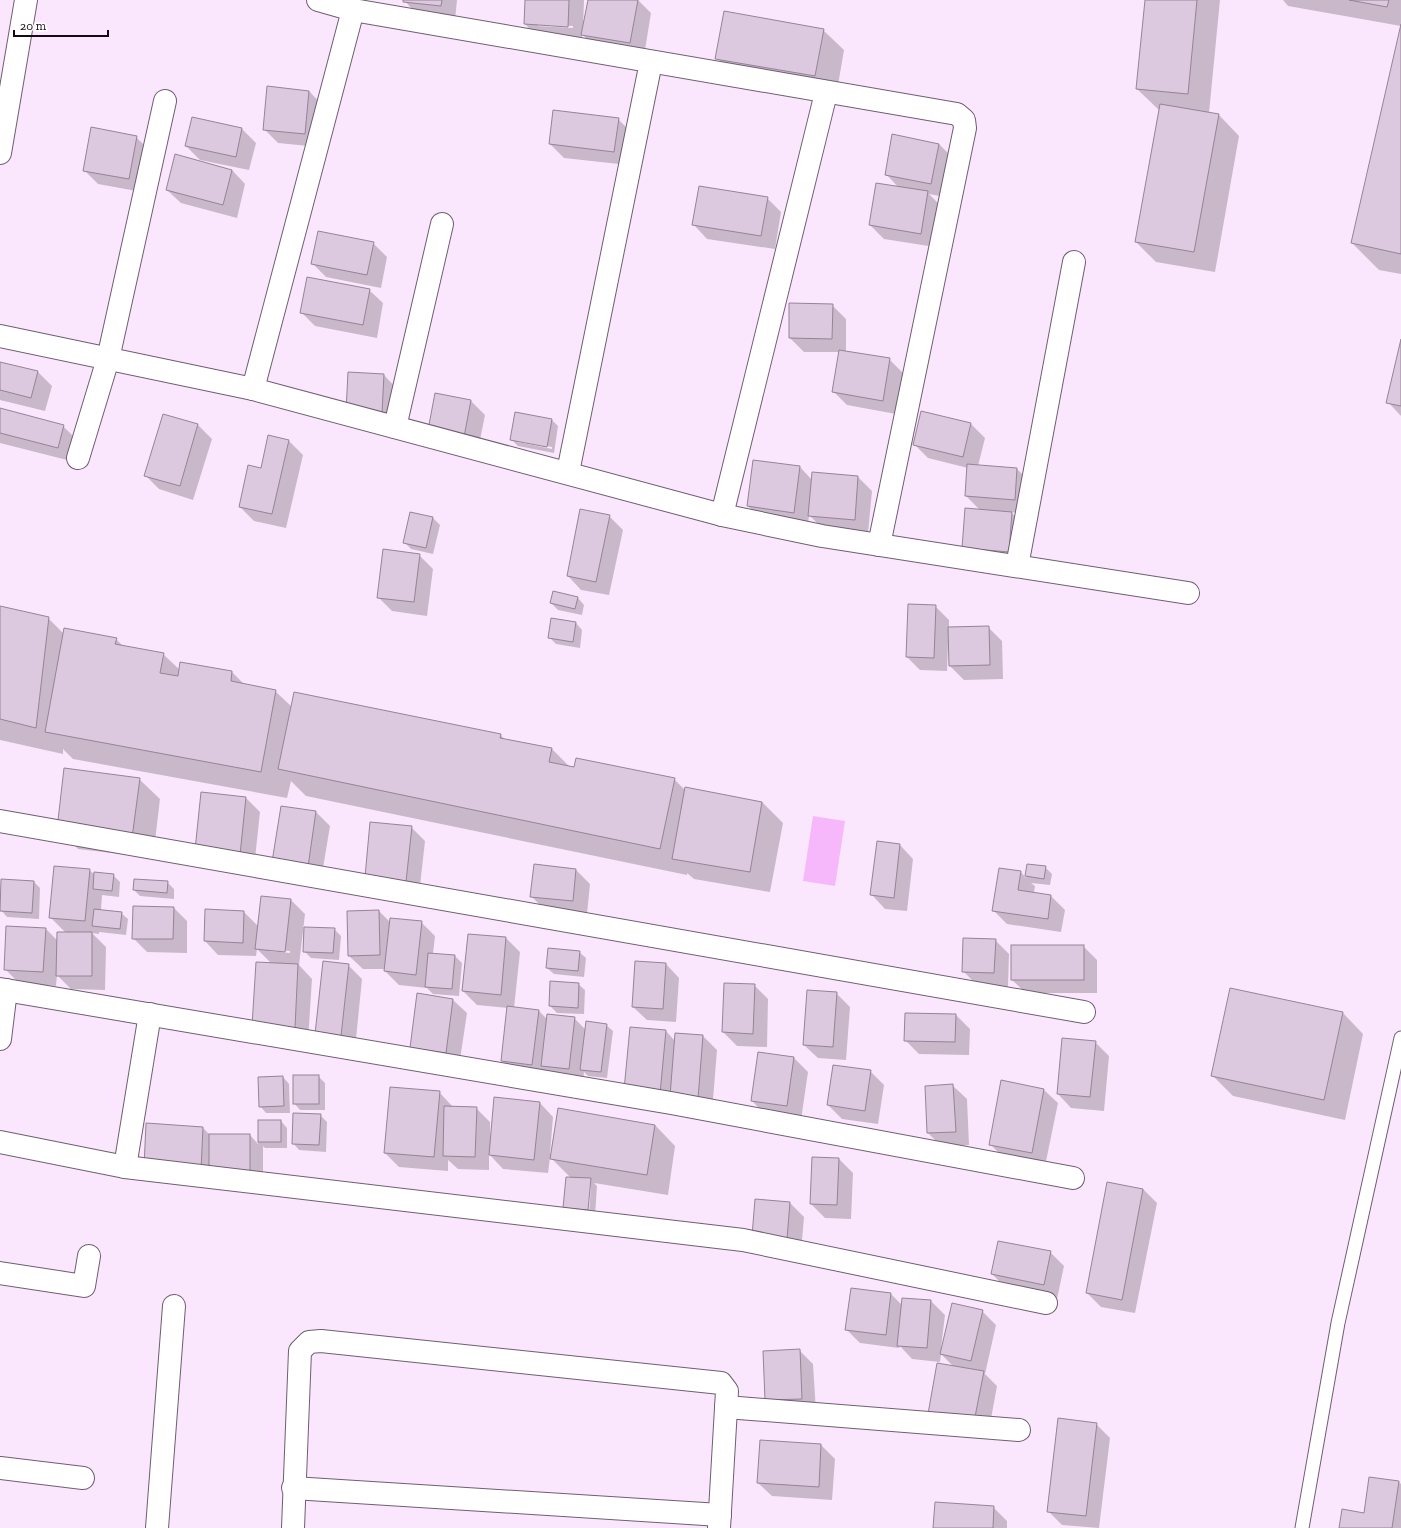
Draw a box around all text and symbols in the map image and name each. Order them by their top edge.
scale bar [14,12,108,38]
text: 20 m [20,19,47,33]

